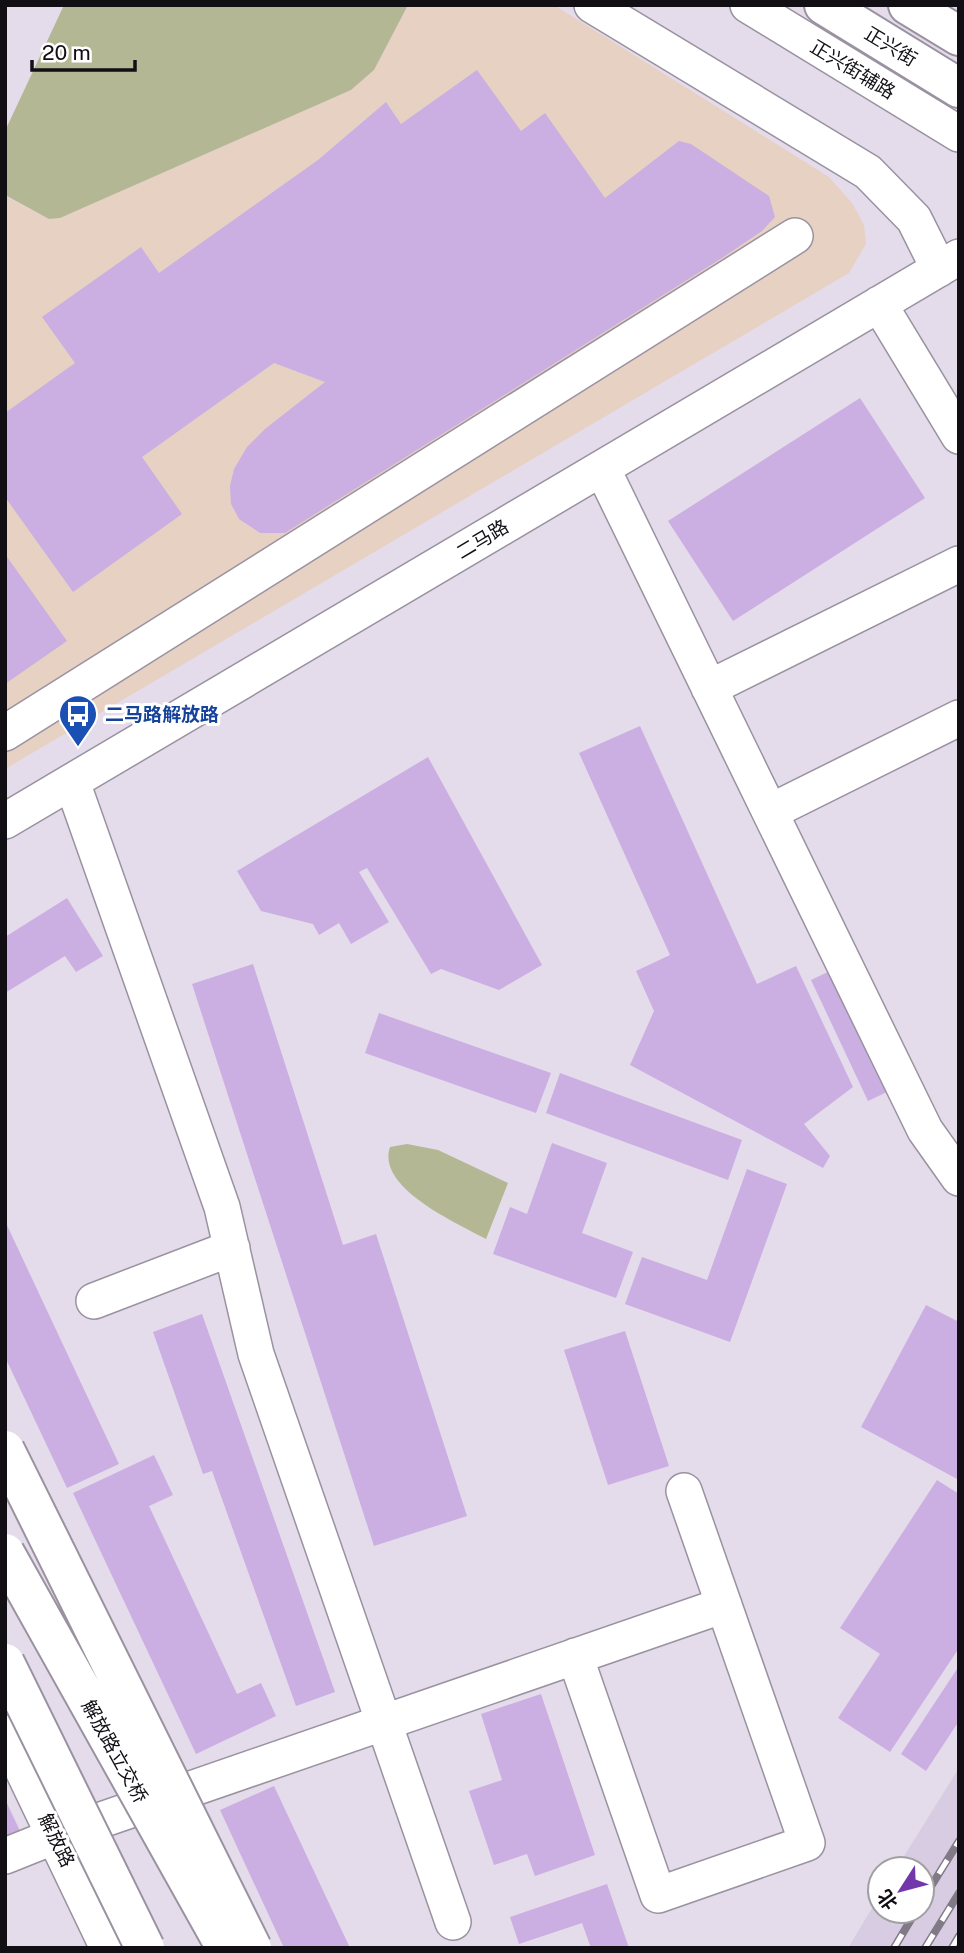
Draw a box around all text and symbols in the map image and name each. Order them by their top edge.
street label: 正兴街 [861,22,921,70]
scale bar [32,28,135,72]
street label: 正兴街辅路 [807,35,899,103]
text: 20 m [42,40,91,65]
street label: 二马路 [452,515,512,563]
bus stop icon: 二马路解放路 [57,693,99,748]
place label: 二马路解放路 [105,703,219,725]
street label: 解放路立交桥 [78,1696,152,1806]
street label: 解放路 [35,1810,79,1870]
north arrow [866,1855,936,1925]
text: 北 [873,1886,902,1914]

